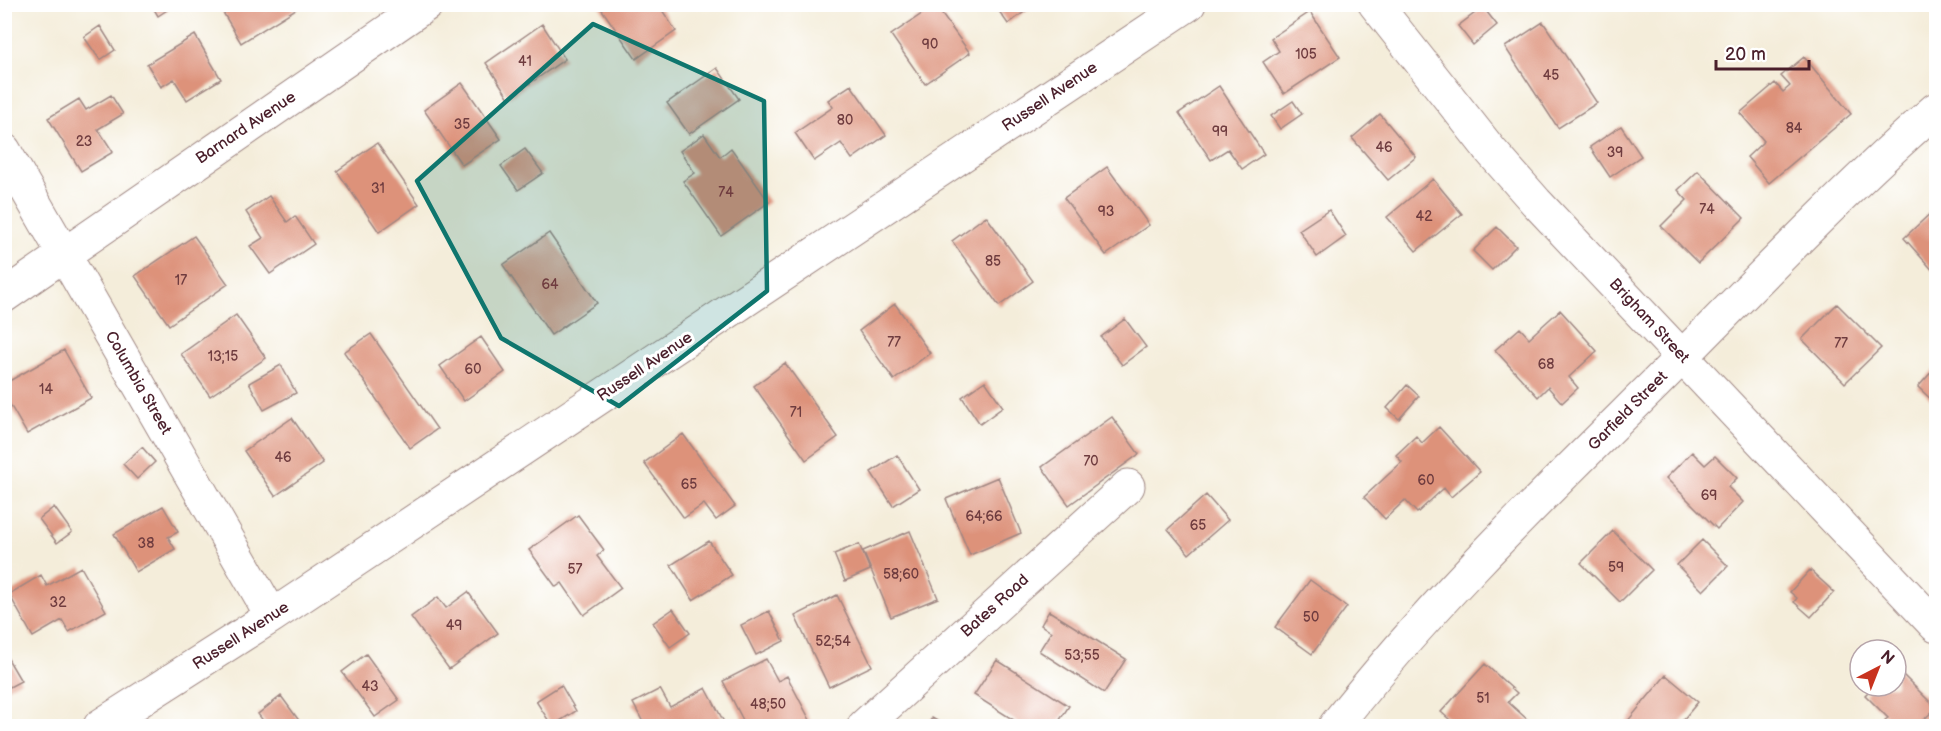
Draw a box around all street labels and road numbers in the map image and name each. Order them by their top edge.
street label: Russell Avenue [999,58,1102,136]
street label: Barnard Avenue [192,87,300,168]
street label: Brigham Street [1605,275,1693,367]
street label: Columbia Street [101,328,175,438]
street label: Russell Avenue [594,328,697,406]
street label: Garfield Street [1584,367,1672,455]
street label: Bates Road [957,571,1033,641]
street label: Russell Avenue [189,598,293,674]

